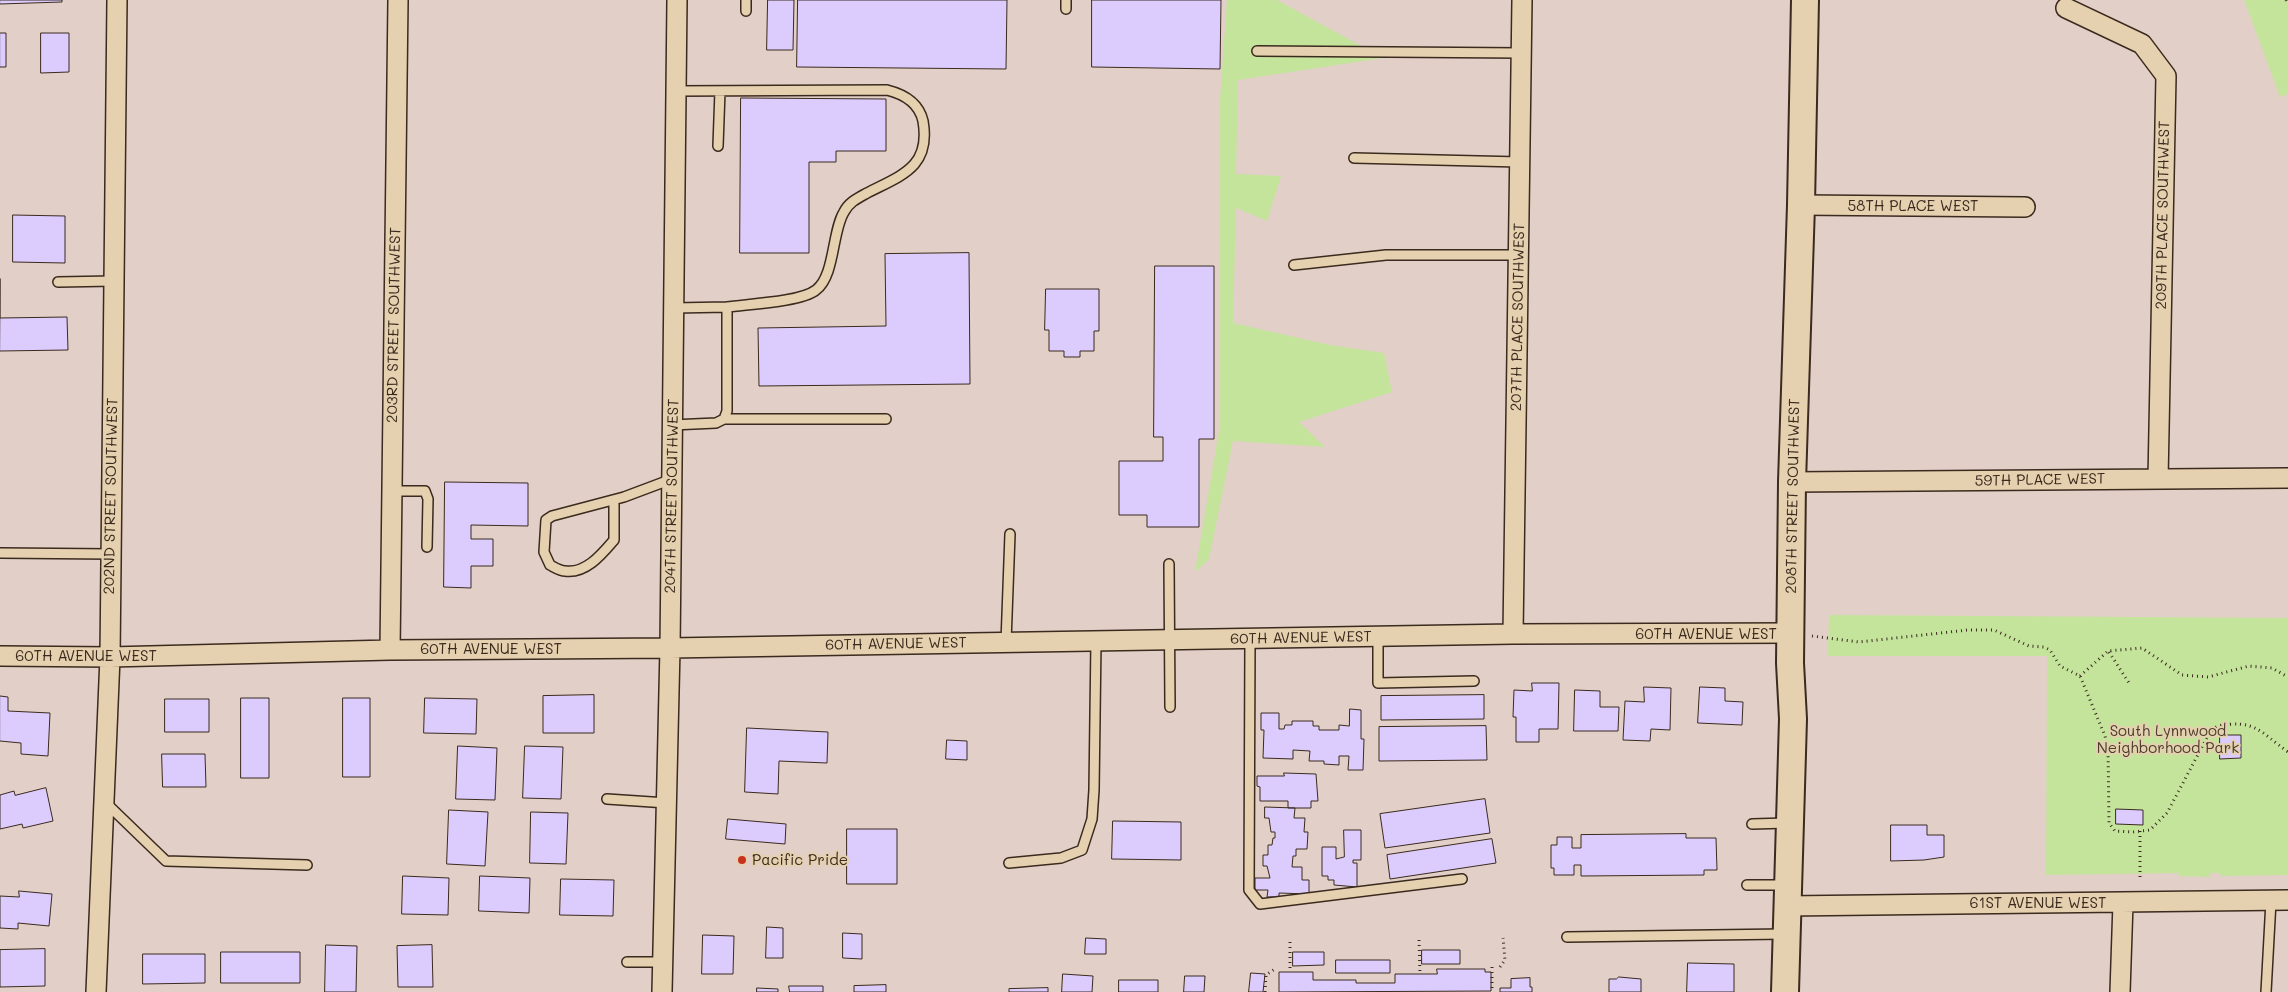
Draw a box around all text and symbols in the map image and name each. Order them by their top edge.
street label: 209TH PLACE SOUTHWEST [2152,120,2174,310]
street label: 58TH PLACE WEST [1848,197,1978,215]
street label: 207TH PLACE SOUTHWEST [1507,223,1529,411]
street label: 203RD STREET SOUTHWEST [383,227,405,423]
street label: 202ND STREET SOUTHWEST [100,397,122,595]
street label: 204TH STREET SOUTHWEST [661,398,683,594]
street label: 208TH STREET SOUTHWEST [1782,398,1804,594]
street label: 59TH PLACE WEST [1975,470,2105,490]
street label: 60TH AVENUE WEST [1635,625,1777,643]
street label: 60TH AVENUE WEST [1230,628,1372,648]
street label: 60TH AVENUE WEST [825,634,967,654]
street label: 60TH AVENUE WEST [420,640,562,658]
street label: 60TH AVENUE WEST [15,647,157,665]
park label: South Lynnwood Neighborhood Park [2097,722,2239,757]
place label: Pacific Pride [752,851,848,869]
marker: Pacific Pride [736,854,748,866]
street label: 61ST AVENUE WEST [1970,894,2106,912]

